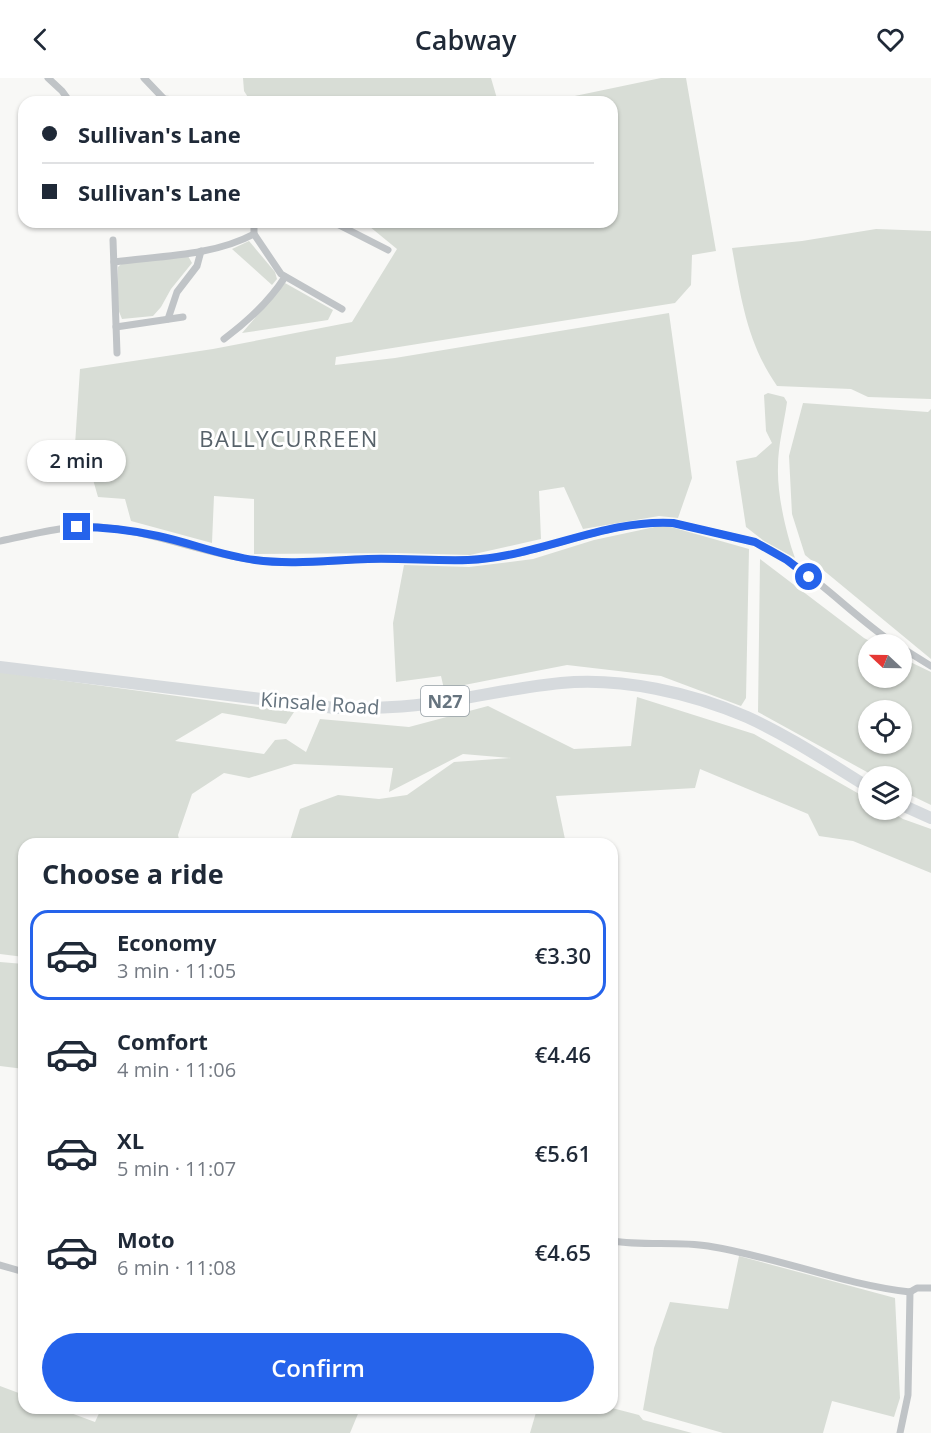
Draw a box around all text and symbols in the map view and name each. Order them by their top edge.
text: Cabway [415,21,516,58]
icon: back [24,23,57,56]
icon: heart [874,23,907,56]
text: Sullivan's Lane [78,119,241,149]
text: Sullivan's Lane [78,177,241,207]
district label: BALLYCURREEN [199,423,379,453]
callout: 2 min [28,440,127,482]
text: 2 min [50,447,104,474]
route end [63,513,90,540]
route start [795,563,822,590]
north arrow [858,634,912,688]
map controls [858,634,912,820]
street label: Kinsale Road [260,685,380,721]
road number: N27 [421,686,469,716]
button: locate [858,700,912,754]
button: layers [858,766,912,820]
text: Choose a ride [42,855,224,892]
text: Economy [117,927,216,957]
icon: car [45,928,99,982]
text: €3.30 [535,940,591,970]
text: 3 min · 11:05 [117,957,236,984]
text: Comfort [117,1026,208,1056]
icon: car [45,1027,99,1081]
text: €4.46 [535,1039,591,1069]
text: 4 min · 11:06 [117,1056,236,1083]
text: XL [117,1125,144,1155]
icon: car [45,1126,99,1180]
text: €5.61 [535,1138,591,1168]
text: 5 min · 11:07 [117,1155,236,1182]
text: Moto [117,1224,175,1254]
icon: car [45,1225,99,1279]
text: €4.65 [535,1237,591,1267]
text: 6 min · 11:08 [117,1254,236,1281]
button: Confirm [42,1333,594,1402]

